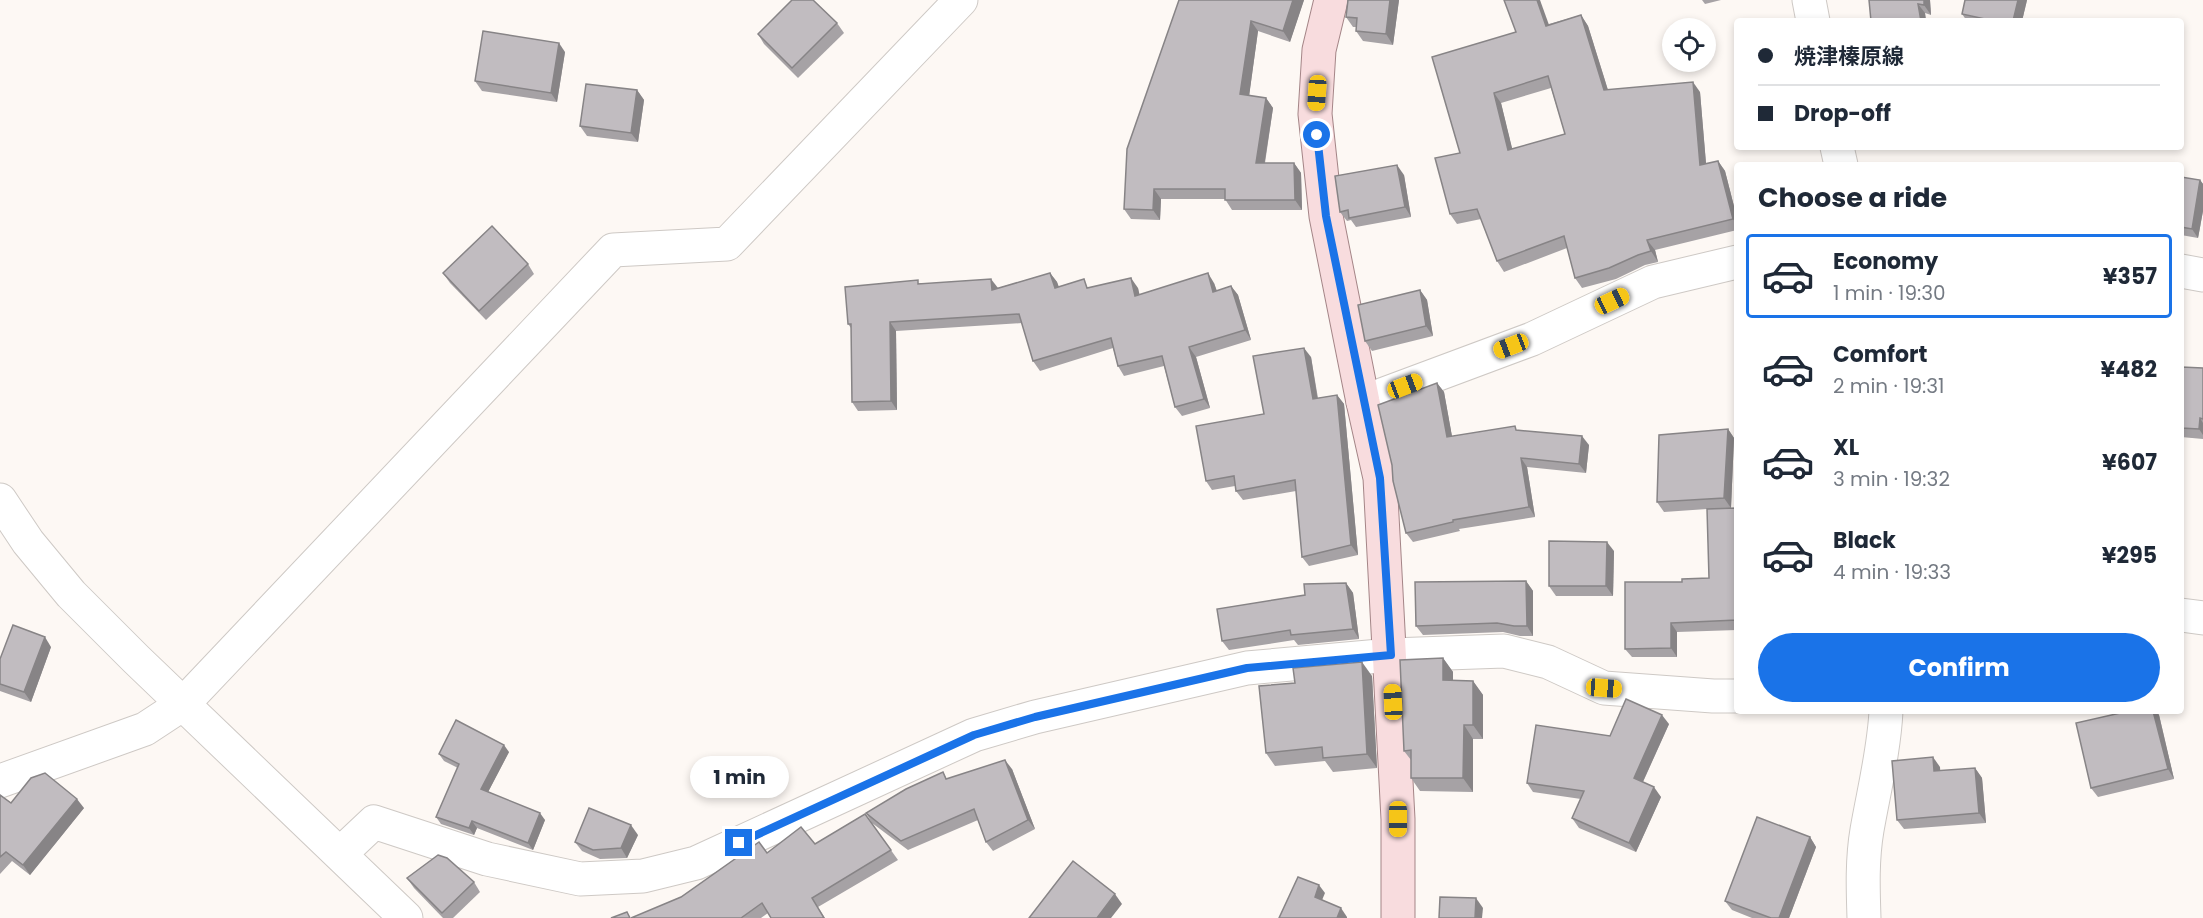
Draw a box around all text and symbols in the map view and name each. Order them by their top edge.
map controls [1662,18,1716,72]
button: locate [1662,18,1716,72]
text: 焼津榛原線 [1794,41,1904,72]
car [1307,74,1327,112]
text: Drop-off [1794,98,1891,129]
route start [1303,121,1330,148]
text: Choose a ride [1758,179,1947,216]
text: Economy [1833,246,1938,277]
icon: car [1761,249,1815,303]
text: ¥357 [2103,261,2157,292]
text: 1 min · 19:30 [1833,279,1946,307]
car [1592,285,1632,317]
car [1491,331,1531,361]
text: Comfort [1833,339,1927,370]
icon: car [1761,342,1815,396]
text: ¥482 [2101,354,2157,385]
car [1385,371,1425,401]
text: 2 min · 19:31 [1833,372,1945,400]
text: XL [1833,432,1859,463]
icon: car [1761,435,1815,489]
text: ¥607 [2102,447,2157,478]
text: 3 min · 19:32 [1833,465,1950,493]
text: Black [1833,525,1896,556]
icon: car [1761,528,1815,582]
text: ¥295 [2102,540,2157,571]
text: 4 min · 19:33 [1833,558,1951,586]
button: Confirm [1758,633,2160,702]
car [1585,678,1623,698]
car [1383,684,1403,720]
callout: 1 min [690,756,789,798]
text: 1 min [713,763,766,791]
car [1389,801,1407,837]
route end [725,829,752,856]

